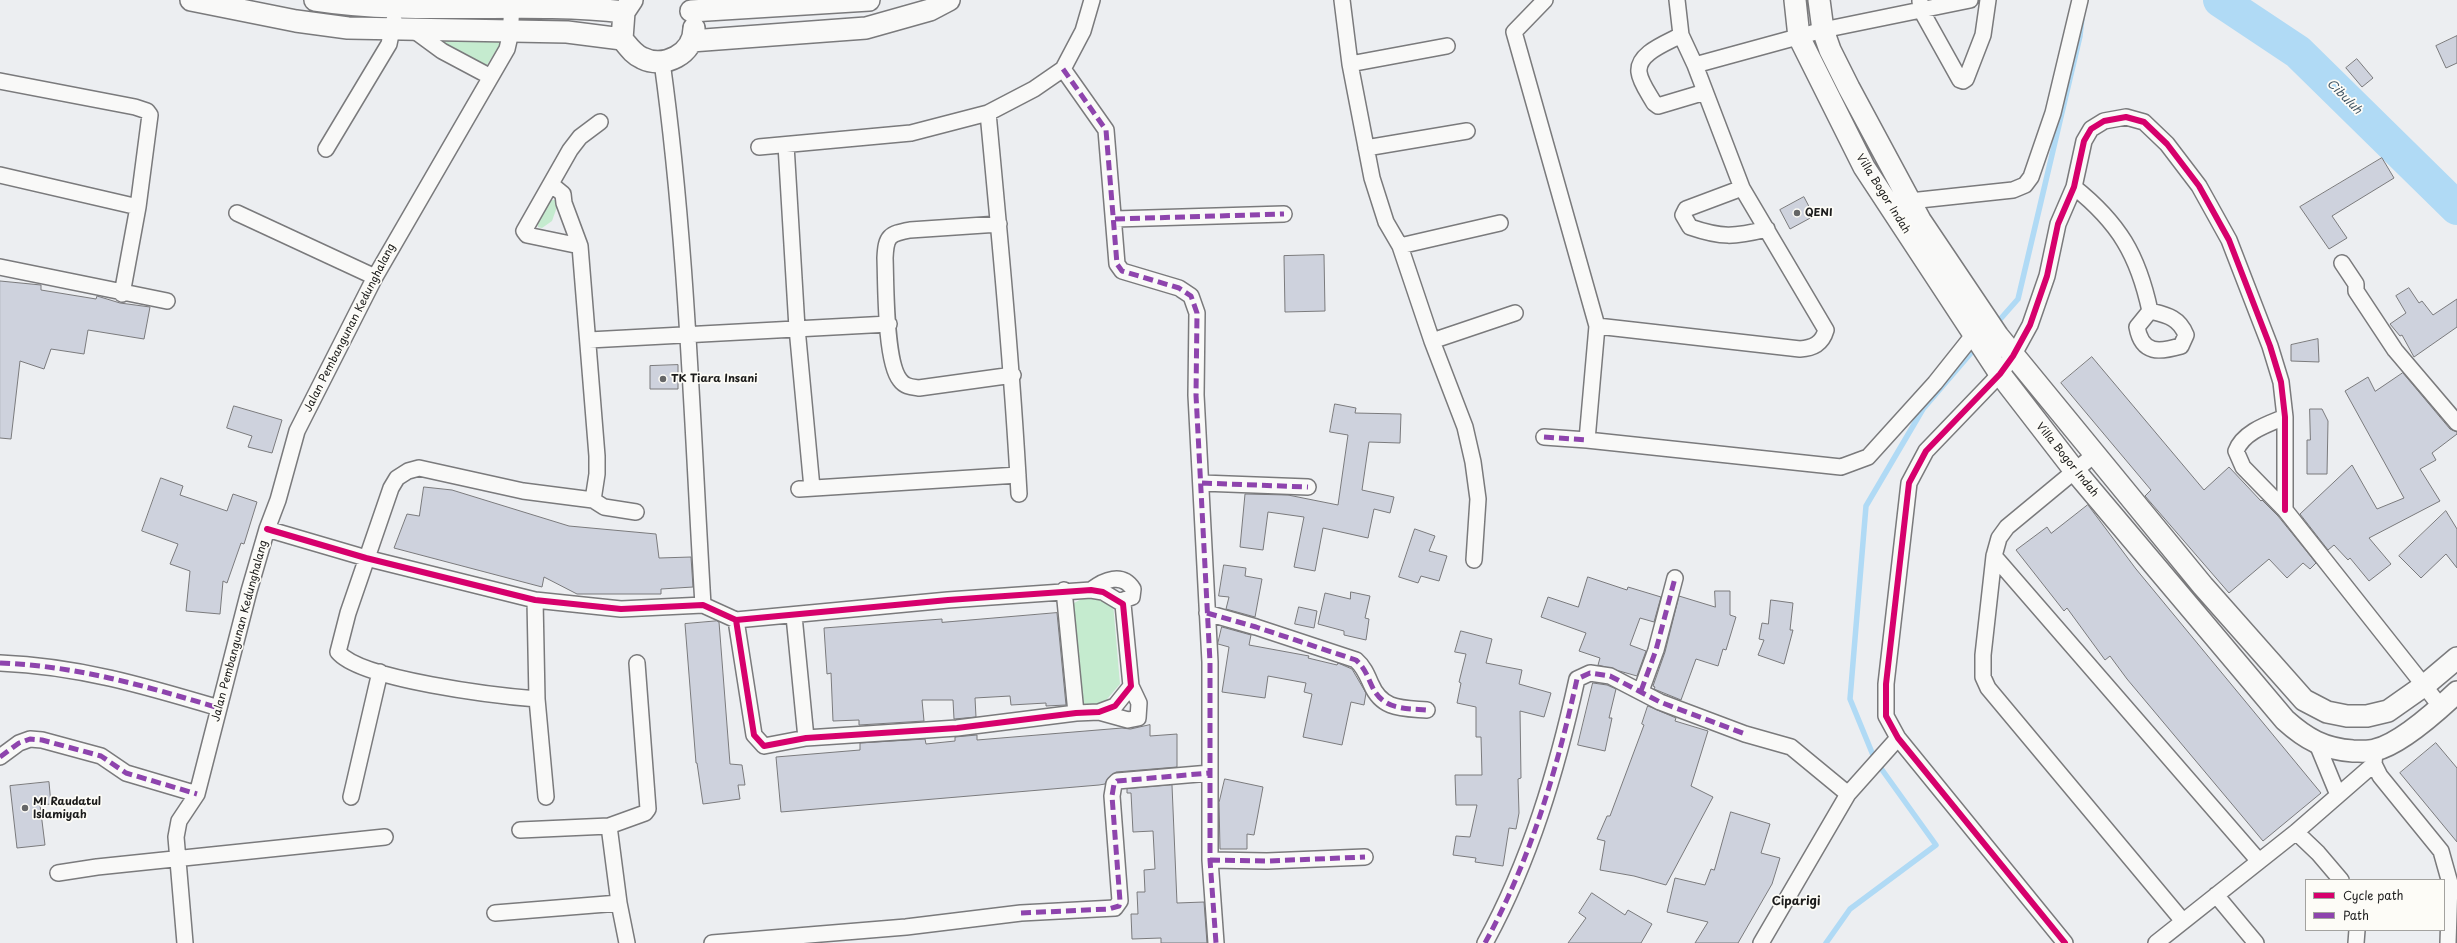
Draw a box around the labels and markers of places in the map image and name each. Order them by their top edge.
place label: QENI [1805,206,1833,220]
marker: QENI [1792,208,1802,218]
place label: TK Tiara Insani [671,372,757,386]
marker: TK Tiara Insani [658,374,668,384]
place label: MI Raudatul Islamiyah [33,795,101,821]
marker: MI Raudatul Islamiyah [20,803,30,813]

